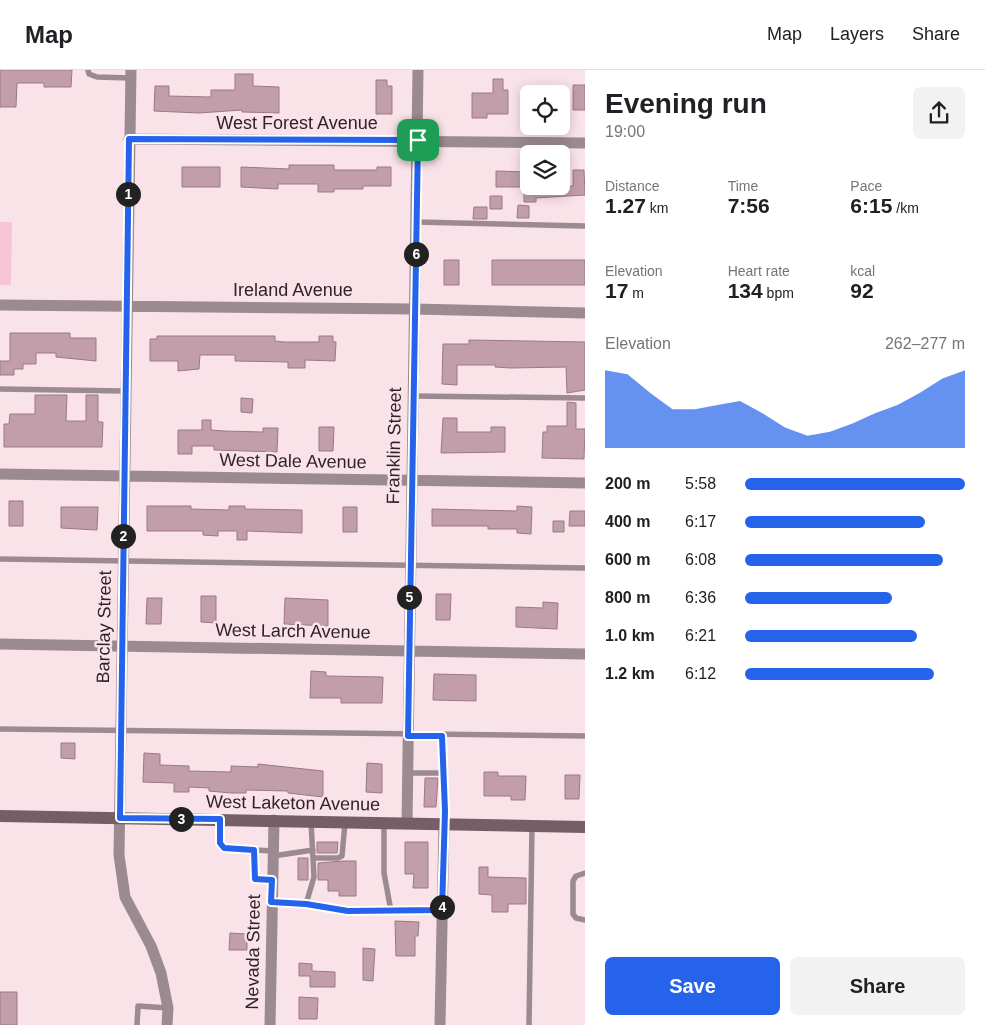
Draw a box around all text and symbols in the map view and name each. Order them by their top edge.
text: Map [25,21,73,48]
text: Map [767,24,802,44]
text: Layers [830,24,884,44]
text: Share [912,24,960,44]
map controls [520,85,570,195]
button: locate [520,85,570,135]
button: share [913,87,965,139]
text: Evening run [605,88,767,119]
street label: West Forest Avenue [216,113,378,133]
pin [397,119,439,161]
text: 19:00 [605,123,645,140]
icon: arrive [404,126,432,154]
button: layers [520,145,570,195]
text: Distance [605,178,659,194]
text: Time [728,178,758,194]
text: Pace [850,178,882,194]
pin: 1 [116,182,140,206]
text: 1 [125,186,132,202]
text: 1.27 [605,194,646,217]
text: 7:56 [728,194,770,217]
text: 6:15 [850,194,892,217]
text: km [646,200,668,216]
text: /km [892,200,919,216]
pin: 6 [404,242,428,266]
text: 6 [413,246,420,262]
text: Elevation [605,263,663,279]
text: Heart rate [728,263,790,279]
text: kcal [850,263,875,279]
text: 17 [605,279,628,302]
text: 134 [728,279,763,302]
text: 92 [850,279,874,302]
street label: Ireland Avenue [233,280,353,300]
text: m [628,285,644,301]
text: bpm [763,285,794,301]
text: Elevation [605,335,671,352]
text: 262–277 m [885,335,965,352]
street label: Franklin Street [383,387,405,505]
street label: West Dale Avenue [219,450,367,472]
text: 200 m [605,475,650,492]
text: 5:58 [685,475,716,492]
text: 400 m [605,513,650,530]
text: 6:17 [685,513,716,530]
pin: 2 [110,524,136,548]
text: 2 [120,528,127,544]
text: 600 m [605,551,650,568]
text: 6:08 [685,551,716,568]
street label: Barclay Street [93,570,115,684]
pin: 5 [396,584,422,610]
text: 5 [406,589,413,605]
text: 800 m [605,589,650,606]
text: 6:36 [685,589,716,606]
street label: West Larch Avenue [215,620,371,642]
text: 1.0 km [605,627,655,644]
text: 6:21 [685,627,716,644]
text: 1.2 km [605,665,655,682]
text: 6:12 [685,665,716,682]
street label: West Laketon Avenue [206,791,380,815]
pin: 3 [168,806,194,832]
text: 3 [178,811,185,827]
street label: Nevada Street [242,894,264,1010]
pin: 4 [430,894,454,920]
text: 4 [439,899,446,915]
button: Save [605,957,780,1015]
button: Share [790,957,965,1015]

